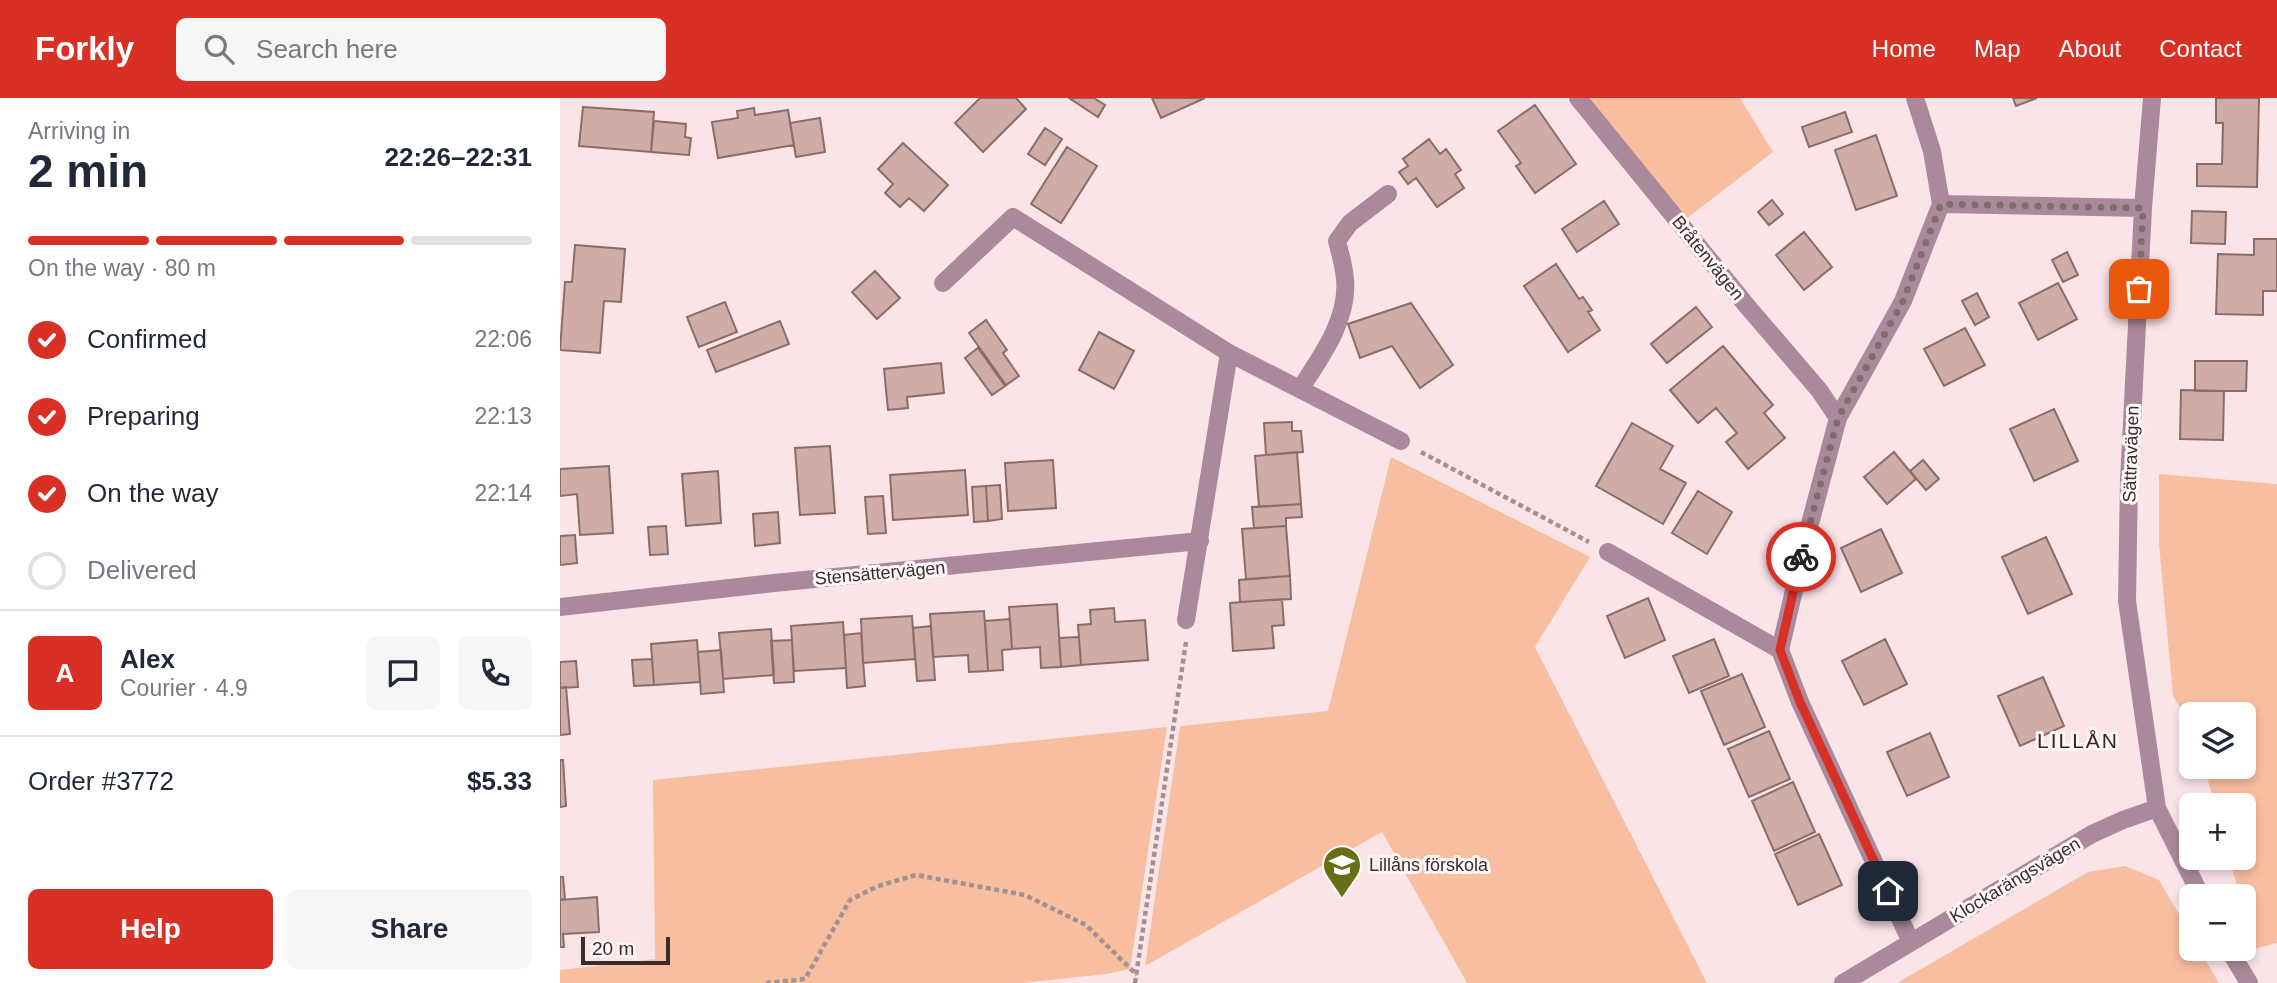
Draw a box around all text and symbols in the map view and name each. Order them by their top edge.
search box [176,18,666,81]
text: Forkly [35,30,134,67]
icon: search [200,30,238,68]
text: Search here [256,34,398,64]
text: Home [1872,35,1936,62]
text: Map [1974,35,2021,62]
text: About [2059,35,2121,62]
text: Contact [2159,35,2242,62]
text: Arriving in [28,118,130,144]
text: 22:26–22:31 [385,142,532,172]
text: 2 min [28,145,148,197]
street label: Bråtenvägen [1668,212,1748,304]
text: On the way · 80 m [28,255,216,281]
pin [2109,259,2169,319]
icon: bag [2120,270,2158,308]
icon: check [28,321,66,359]
text: Confirmed [87,324,207,354]
text: 22:06 [474,326,532,352]
icon: check [28,398,66,436]
text: Preparing [87,401,200,431]
text: 22:13 [474,403,532,429]
street label: Sättravägen [2119,405,2143,503]
icon: check [28,475,66,513]
text: On the way [87,478,219,508]
text: 22:14 [474,480,532,506]
courier [1766,522,1836,592]
icon: bike [1782,538,1820,576]
text: Delivered [87,555,197,585]
street label: Stensättervägen [814,557,946,589]
button: chat [366,636,440,710]
button: phone [458,636,532,710]
text: Alex [120,644,175,674]
text: A [56,658,74,688]
text: Courier · 4.9 [120,675,248,701]
map controls [2179,702,2256,961]
button: layers [2179,702,2256,779]
district label: LILLÅN [2037,729,2119,752]
text: Order #3772 [28,766,174,796]
text: $5.33 [467,766,532,796]
button: + [2179,793,2256,870]
street label: Klockarängsvägen [1946,833,2084,927]
school or university icon: Lillåns förskola [1321,844,1363,899]
place label: Lillåns förskola [1369,855,1489,875]
pin [1858,861,1918,921]
icon: home [1869,872,1907,910]
button: − [2179,884,2256,961]
button: Help [28,889,273,969]
button: Share [287,889,532,969]
scale bar [581,934,670,966]
text: 20 m [592,938,634,959]

